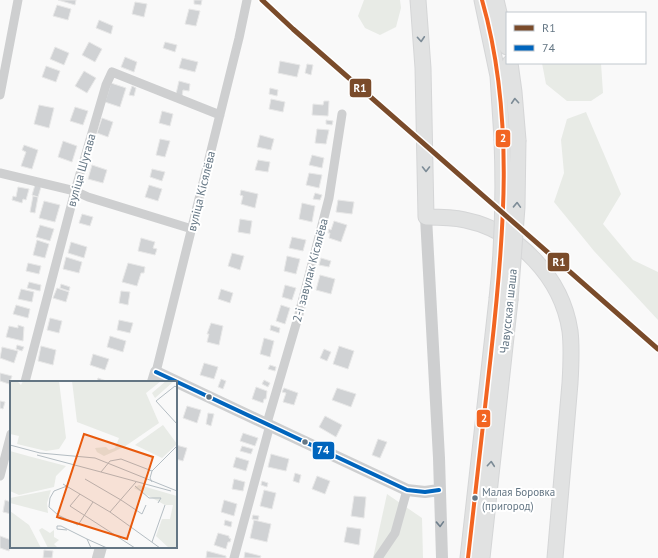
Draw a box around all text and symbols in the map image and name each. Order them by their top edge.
legend [506,12,646,64]
text: R1 [542,20,556,35]
one-way arrow [416,36,425,42]
text: 74 [542,40,556,55]
line badge: R1 [349,78,372,98]
text: R1 [354,81,366,95]
one-way arrow [510,98,519,104]
line badge: 2 [495,129,511,148]
text: 2 [500,131,506,145]
street label: вуліца Шутава [63,132,99,208]
street label: вуліца Кісялёва [184,149,218,233]
one-way arrow [422,166,430,172]
one-way arrow [513,202,521,208]
street label: 2-і завулак Кісялёва [289,217,331,323]
line badge: R1 [547,252,570,272]
text: R1 [553,255,565,269]
street label: Чавусская шаша [496,268,520,354]
inset map [10,381,177,548]
unlabelled marker [204,392,214,402]
line badge: 2 [476,409,491,428]
text: 2 [481,411,487,425]
unlabelled marker [300,437,310,447]
line badge: 74 [312,441,335,460]
text: 74 [317,443,330,457]
one-way arrow [487,460,496,467]
place label: Малая Боровка (пригород) [482,485,555,513]
marker: Малая Боровка (пригород) [470,493,480,503]
one-way arrow [436,521,445,527]

